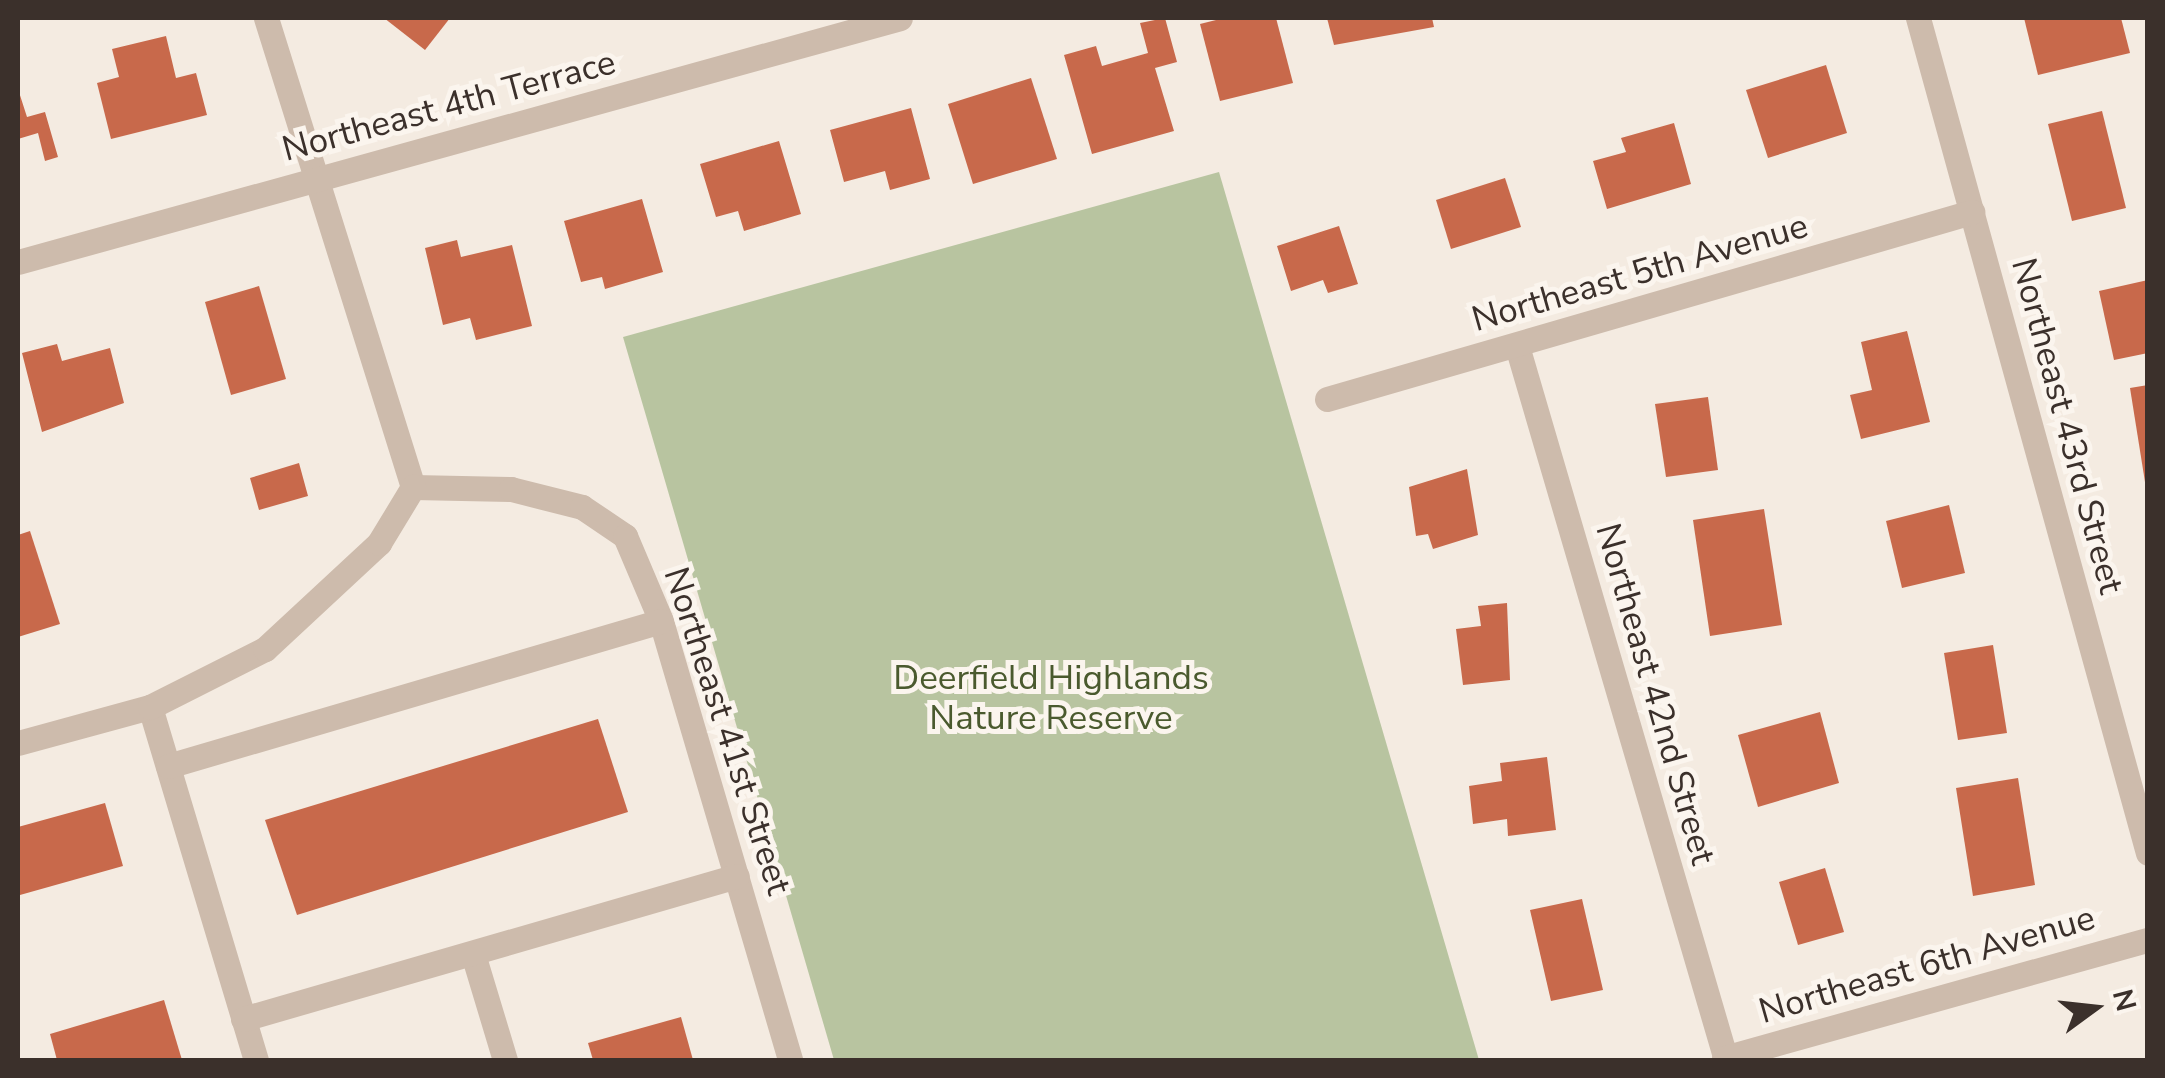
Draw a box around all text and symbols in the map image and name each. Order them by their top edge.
street label: Northeast 4th Terrace [278,41,620,171]
street label: Northeast 5th Avenue [1467,205,1813,341]
street label: Northeast 43rd Street [2002,254,2132,598]
street label: Northeast 42nd Street [1586,519,1724,869]
street label: Northeast 41st Street [654,562,800,900]
park label: Deerfield Highlands Nature Reserve [893,657,1209,739]
street label: Northeast 6th Avenue [1754,897,2100,1033]
north arrow [2045,958,2145,1058]
text: N [2103,985,2145,1015]

